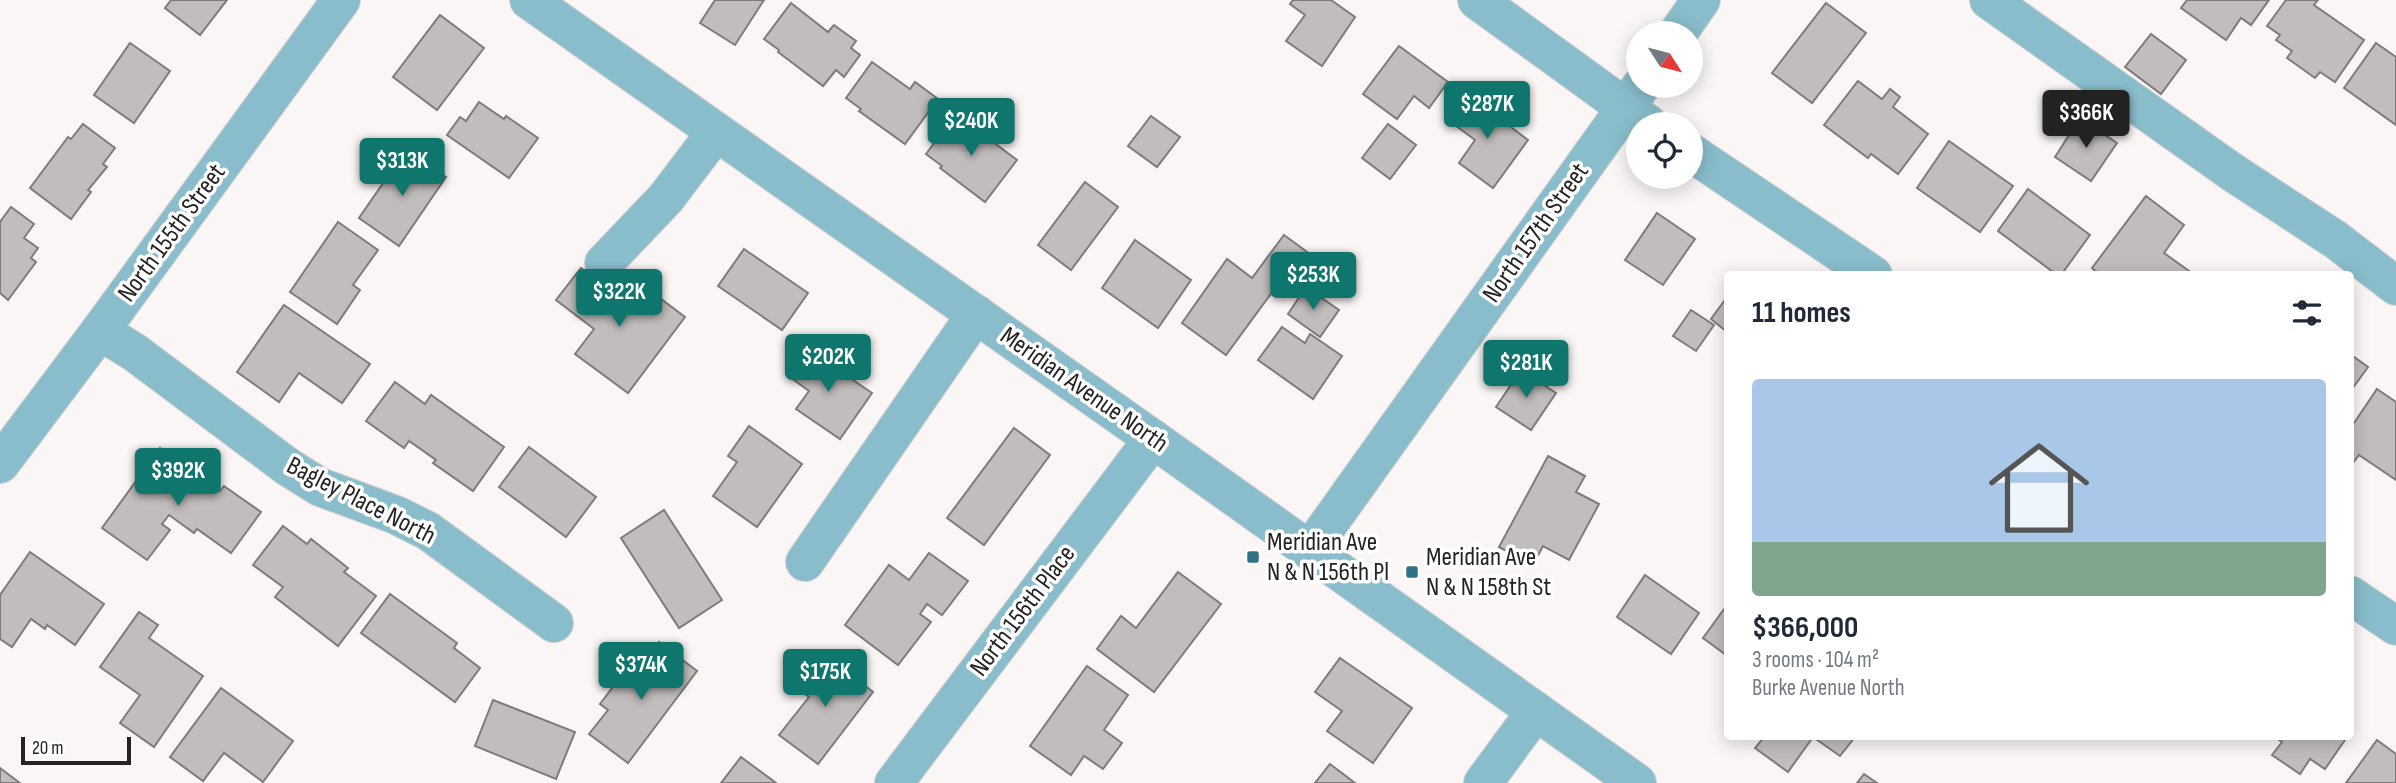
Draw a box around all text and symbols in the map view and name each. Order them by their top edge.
north arrow [1626,21,1703,98]
map controls [1626,21,1703,189]
pin: $287K [1438,82,1536,141]
text: $287K [1460,90,1514,118]
pin: $366K [2037,90,2135,150]
pin: $240K [922,99,1020,158]
text: $366K [2058,99,2114,127]
text: $240K [944,107,998,135]
button: locate [1626,112,1703,189]
pin: $313K [353,138,451,198]
text: $313K [376,147,428,175]
street label: North 157th Street [1477,157,1596,309]
street label: North 155th Street [112,158,232,308]
pin: $253K [1264,252,1362,312]
text: $253K [1286,261,1340,289]
pin: $322K [570,270,668,329]
text: $322K [592,278,646,306]
icon: filters [2288,294,2326,332]
text: 11 homes [1752,295,1851,331]
street label: Meridian Avenue North [994,321,1174,459]
pin: $202K [779,334,877,394]
pin: $281K [1477,340,1575,400]
text: $202K [801,343,855,371]
text: $281K [1499,349,1553,377]
icon: home [1976,425,2102,551]
pin: $392K [129,448,227,508]
street label: Bagley Place North [281,450,441,552]
text: $392K [151,457,205,485]
place label: Meridian Ave N & N 156th Pl [1267,527,1389,588]
street label: North 156th Place [964,539,1082,683]
place label: Meridian Ave N & N 158th St [1426,542,1551,603]
marker: Meridian Ave N & N 156th Pl [1245,549,1261,565]
marker: Meridian Ave N & N 158th St [1404,564,1420,580]
text: $366,000 [1752,610,1858,646]
pin: $374K [592,642,690,702]
text: 3 rooms · 104 m² [1752,646,1879,674]
pin: $175K [776,650,874,709]
text: $374K [615,651,667,679]
text: $175K [799,658,851,686]
text: Burke Avenue North [1752,674,1905,702]
scale bar [21,734,131,766]
text: 20 m [32,737,64,760]

